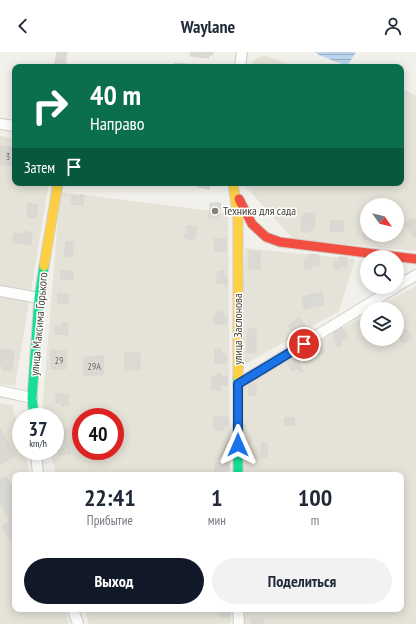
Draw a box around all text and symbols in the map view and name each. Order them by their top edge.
icon: back [12,15,34,37]
text: Waylane [181,15,235,38]
icon: person [382,15,404,37]
text: 40 m [90,76,141,113]
icon: right [24,80,76,132]
text: Направо [90,112,145,135]
house number: 3 [6,150,10,163]
icon: arrive [63,156,85,178]
text: Затем [24,158,55,177]
north arrow [360,198,404,242]
map controls [360,198,404,346]
place label: Техника для сада [223,203,296,218]
marker: Техника для сада [210,206,220,216]
button: search [360,250,404,294]
street label: улица Максима Горького [27,272,50,376]
street label: улица Заслонова [230,293,245,365]
button: layers [360,302,404,346]
pin [287,327,321,361]
icon: arrive [293,333,315,355]
house number: 29 [55,354,64,367]
house number: 29А [87,360,101,373]
speed limit sign: 40 [72,408,124,460]
text: 37 [28,416,48,442]
position arrow [217,424,259,466]
text: km/h [29,437,47,450]
text: 22:41 [84,482,136,513]
text: 1 [211,482,222,513]
text: 100 [298,482,332,513]
text: Прибытие [87,512,133,529]
text: мин [208,512,226,529]
text: m [311,512,319,529]
button: Выход [24,558,204,604]
button: Поделиться [212,558,392,604]

